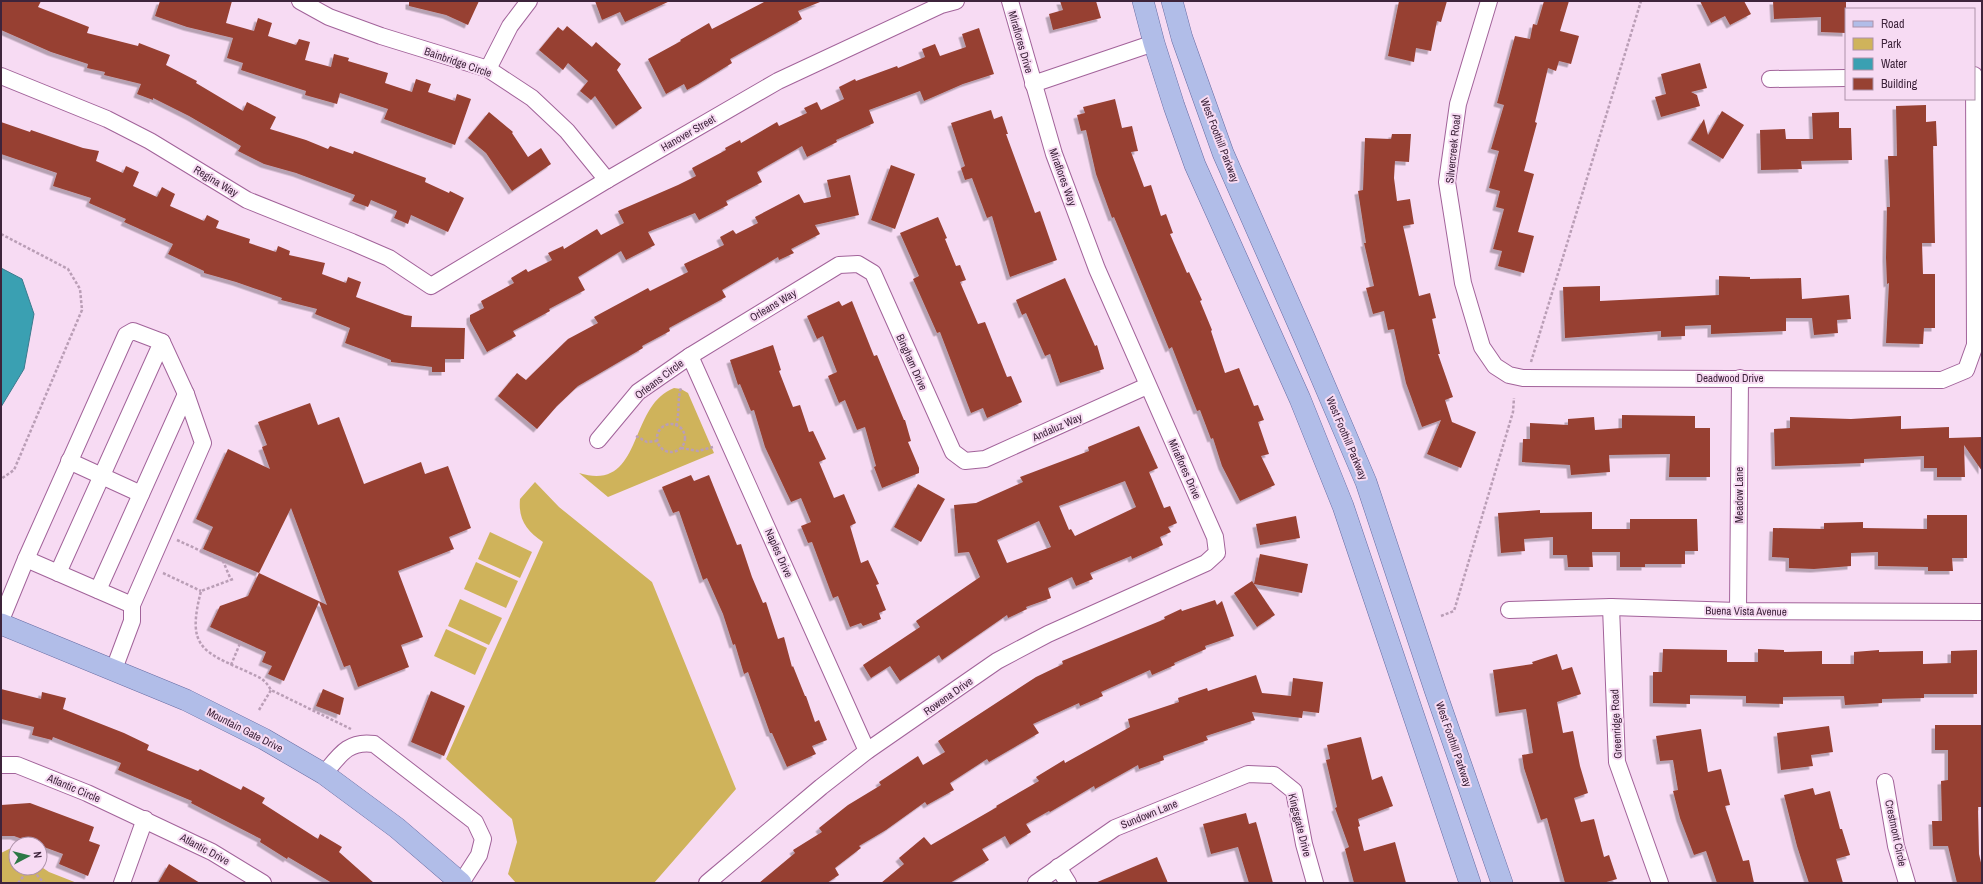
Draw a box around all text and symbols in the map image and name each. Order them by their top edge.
legend [1845,8,1975,100]
street label: Miraflores Drive [1005,9,1037,75]
text: Road [1881,16,1905,32]
text: Park [1881,36,1901,52]
street label: Bainbridge Circle [423,44,493,80]
text: Water [1881,56,1908,72]
text: Building [1881,76,1918,92]
street label: West Foothill Parkway [1197,96,1243,185]
street label: Hanover Street [658,112,718,154]
street label: Silvercreek Road [1442,114,1464,184]
street label: Miraflores Way [1046,146,1080,208]
street label: Regina Way [191,162,241,200]
street label: Orleans Way [747,285,799,324]
street label: Bingham Drive [893,332,931,392]
street label: Orleans Circle [632,356,686,402]
street label: Deadwood Drive [1696,371,1764,385]
street label: West Foothill Parkway [1323,394,1371,482]
street label: Andaluz Way [1029,410,1084,445]
street label: Miraflores Drive [1166,437,1204,501]
street label: Meadow Lane [1732,467,1746,523]
street label: Naples Drive [762,526,796,580]
street label: Buena Vista Avenue [1705,603,1787,619]
street label: Rowena Drive [921,674,975,718]
street label: Greenridge Road [1607,689,1625,759]
street label: West Foothill Parkway [1433,700,1475,789]
street label: Mountain Gate Drive [205,705,285,755]
street label: Atlantic Circle [44,770,103,805]
street label: Kingsgate Drive [1285,792,1315,858]
street label: Sundown Lane [1118,796,1180,832]
street label: Crestmont Circle [1882,798,1910,868]
street label: Atlantic Drive [177,830,232,868]
north arrow [8,836,48,876]
text: N [31,851,45,859]

